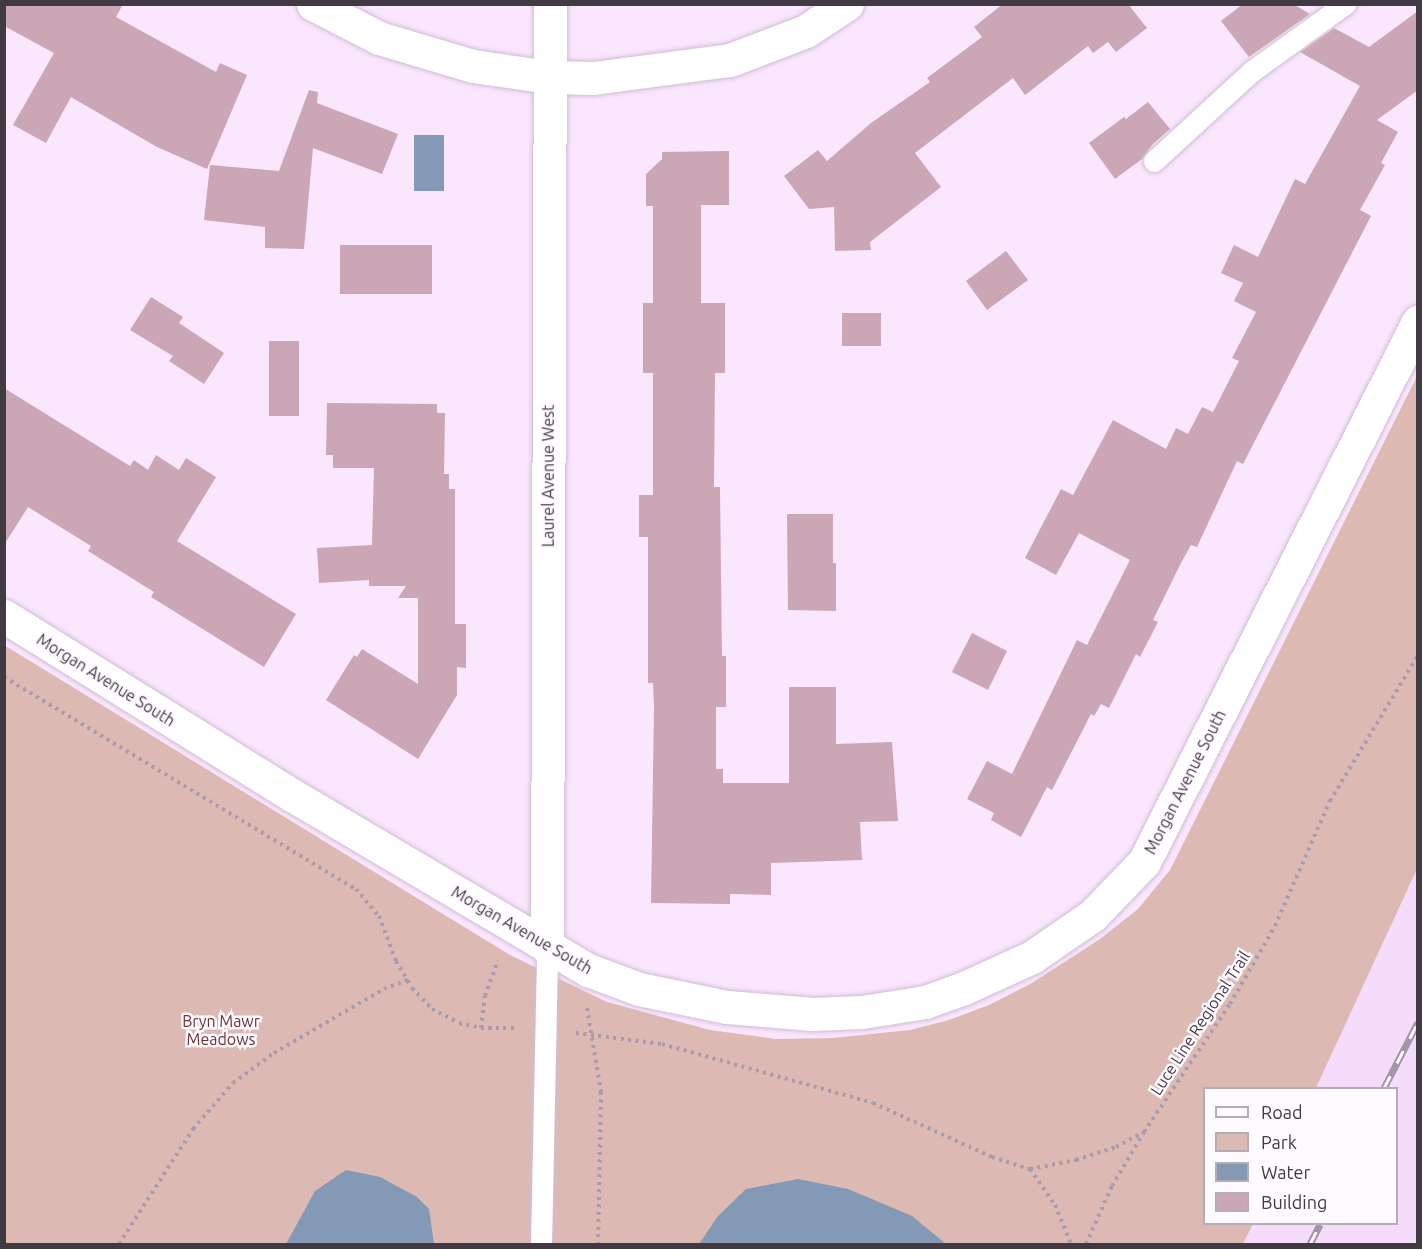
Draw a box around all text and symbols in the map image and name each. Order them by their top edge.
street label: Laurel Avenue West [538,405,558,547]
street label: Morgan Avenue South [33,630,179,730]
street label: Morgan Avenue South [1140,707,1230,857]
street label: Morgan Avenue South [448,882,596,978]
street label: Luce Line Regional Trail [1146,947,1254,1099]
park label: Bryn Mawr Meadows [182,1011,260,1049]
legend [1203,1087,1398,1225]
text: Road [1261,1102,1303,1122]
text: Park [1261,1132,1297,1152]
text: Water [1261,1162,1310,1182]
text: Building [1261,1192,1327,1212]

